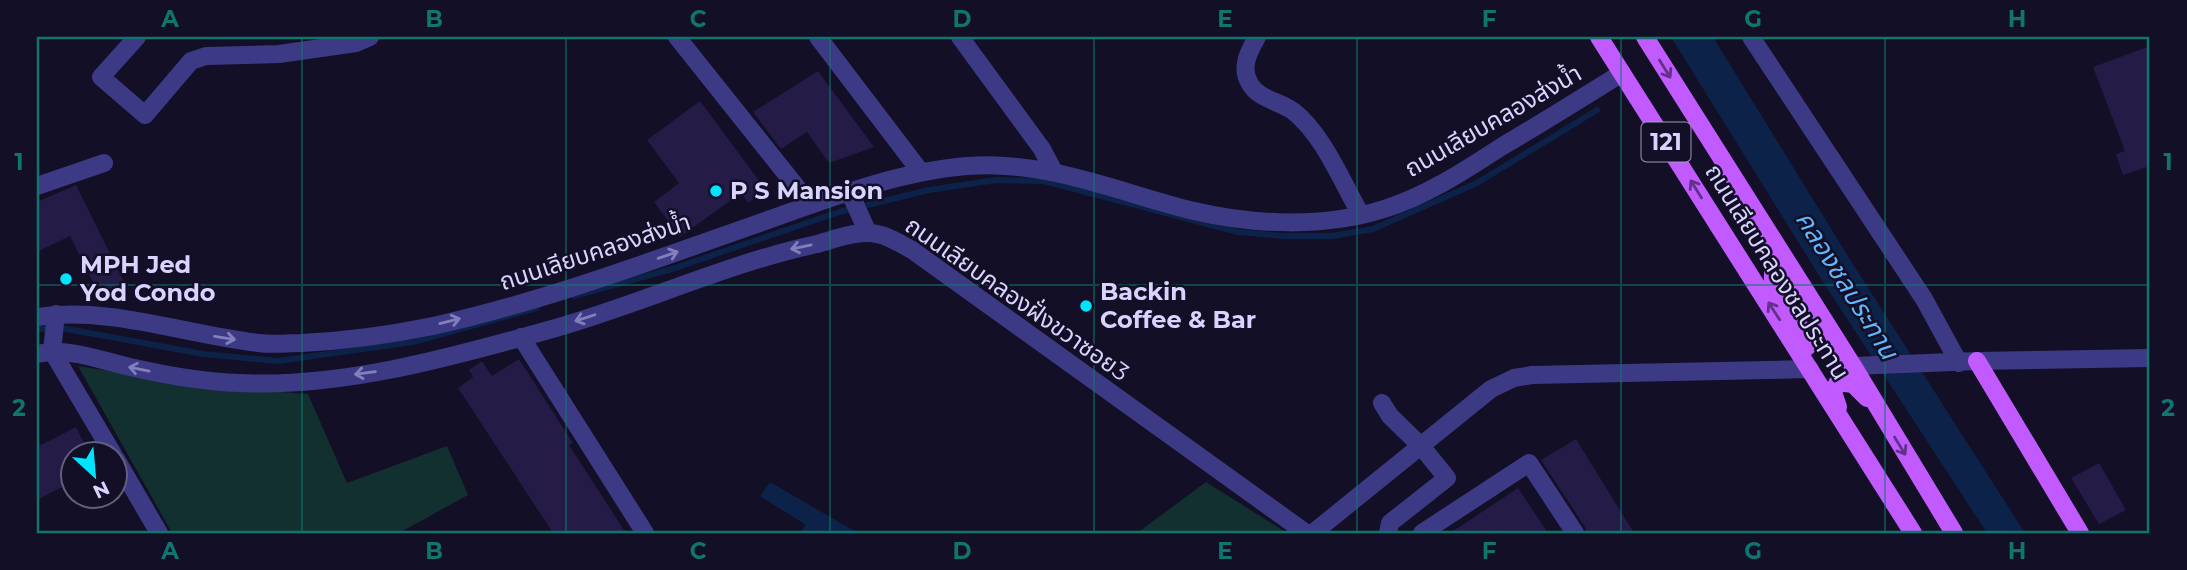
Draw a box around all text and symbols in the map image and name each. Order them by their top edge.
text: A [160,5,179,33]
text: B [425,5,443,33]
text: C [690,5,707,33]
text: D [953,5,972,33]
text: E [1217,5,1233,33]
text: F [1482,5,1497,33]
text: G [1744,5,1762,33]
text: H [2008,5,2026,33]
street label: ถนนเลียบคลองส่งน้ำ [1398,56,1586,183]
one-way arrow [1658,58,1672,78]
road number: 121 [1642,122,1690,162]
text: 1 [14,148,24,176]
text: 1 [2163,148,2173,176]
street label: ถนนเลียบคลองชลประทาน [1699,159,1855,385]
place label: P S Mansion [730,176,883,205]
one-way arrow [1688,180,1703,199]
marker: P S Mansion [708,183,724,199]
street label: ถนนเลียบคลองส่งน้ำ [495,205,694,296]
water label: คลองชลประทาน [1789,205,1905,365]
street label: ถนนเลียบคลองฝั่งขวาซอย3 [900,209,1135,387]
one-way arrow [791,242,813,255]
one-way arrow [656,248,678,260]
place label: MPH Jed Yod Condo [79,250,216,307]
marker: MPH Jed Yod Condo [58,271,74,287]
place label: Backin Coffee & Bar [1100,277,1256,334]
marker: Backin Coffee & Bar [1078,298,1094,314]
one-way arrow [1766,302,1781,321]
one-way arrow [575,313,597,325]
one-way arrow [438,314,461,327]
one-way arrow [213,332,236,345]
one-way arrow [128,361,151,375]
one-way arrow [354,367,377,380]
text: 2 [12,394,26,422]
text: 2 [2161,394,2175,422]
one-way arrow [1894,435,1908,455]
north arrow [60,440,130,510]
text: N [89,476,113,504]
text: A [160,537,179,565]
text: B [425,537,443,565]
text: C [690,537,707,565]
text: D [953,537,972,565]
text: E [1217,537,1233,565]
text: F [1482,537,1497,565]
text: G [1744,537,1762,565]
text: H [2008,537,2026,565]

